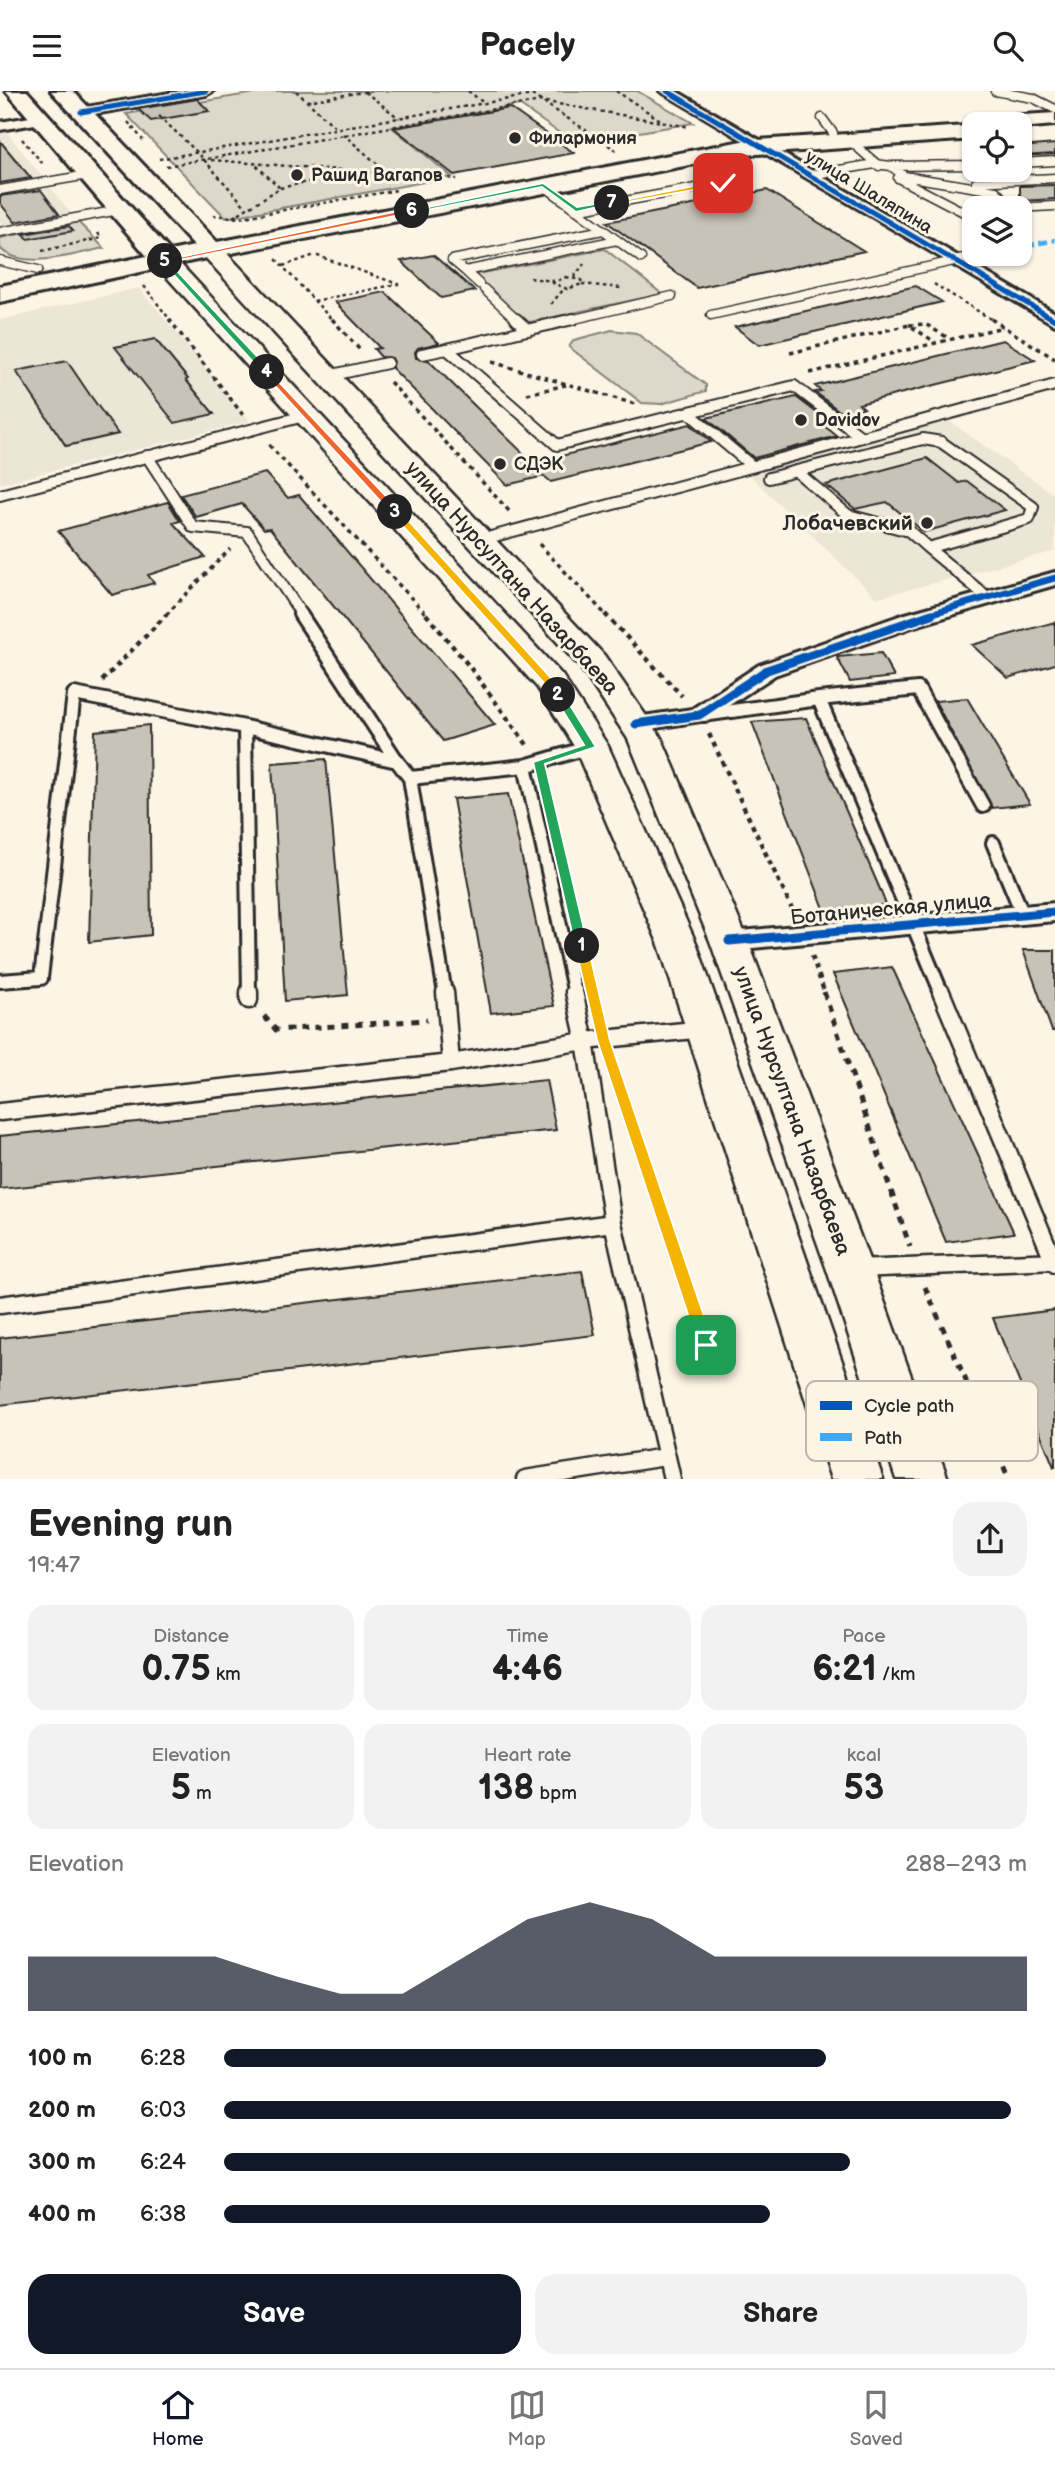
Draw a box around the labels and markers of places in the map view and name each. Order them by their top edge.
place label: Филармония [529,128,637,149]
marker: Филармония [507,130,523,146]
pin [693,153,753,213]
place label: Рашид Вагапов [311,165,443,186]
marker: Рашид Вагапов [289,167,305,183]
pin: 7 [594,185,630,221]
pin: 6 [394,193,430,229]
pin: 5 [148,243,182,279]
pin: 4 [250,355,284,389]
place label: Davidov [815,410,880,431]
marker: Davidov [793,412,809,428]
place label: СДЭК [514,454,564,475]
marker: СДЭК [492,456,508,472]
pin: 3 [378,495,412,529]
place label: Лобачевский [782,511,913,536]
marker: Лобачевский [919,515,935,531]
pin: 2 [540,677,576,713]
pin: 1 [564,929,600,963]
pin [676,1315,736,1375]

